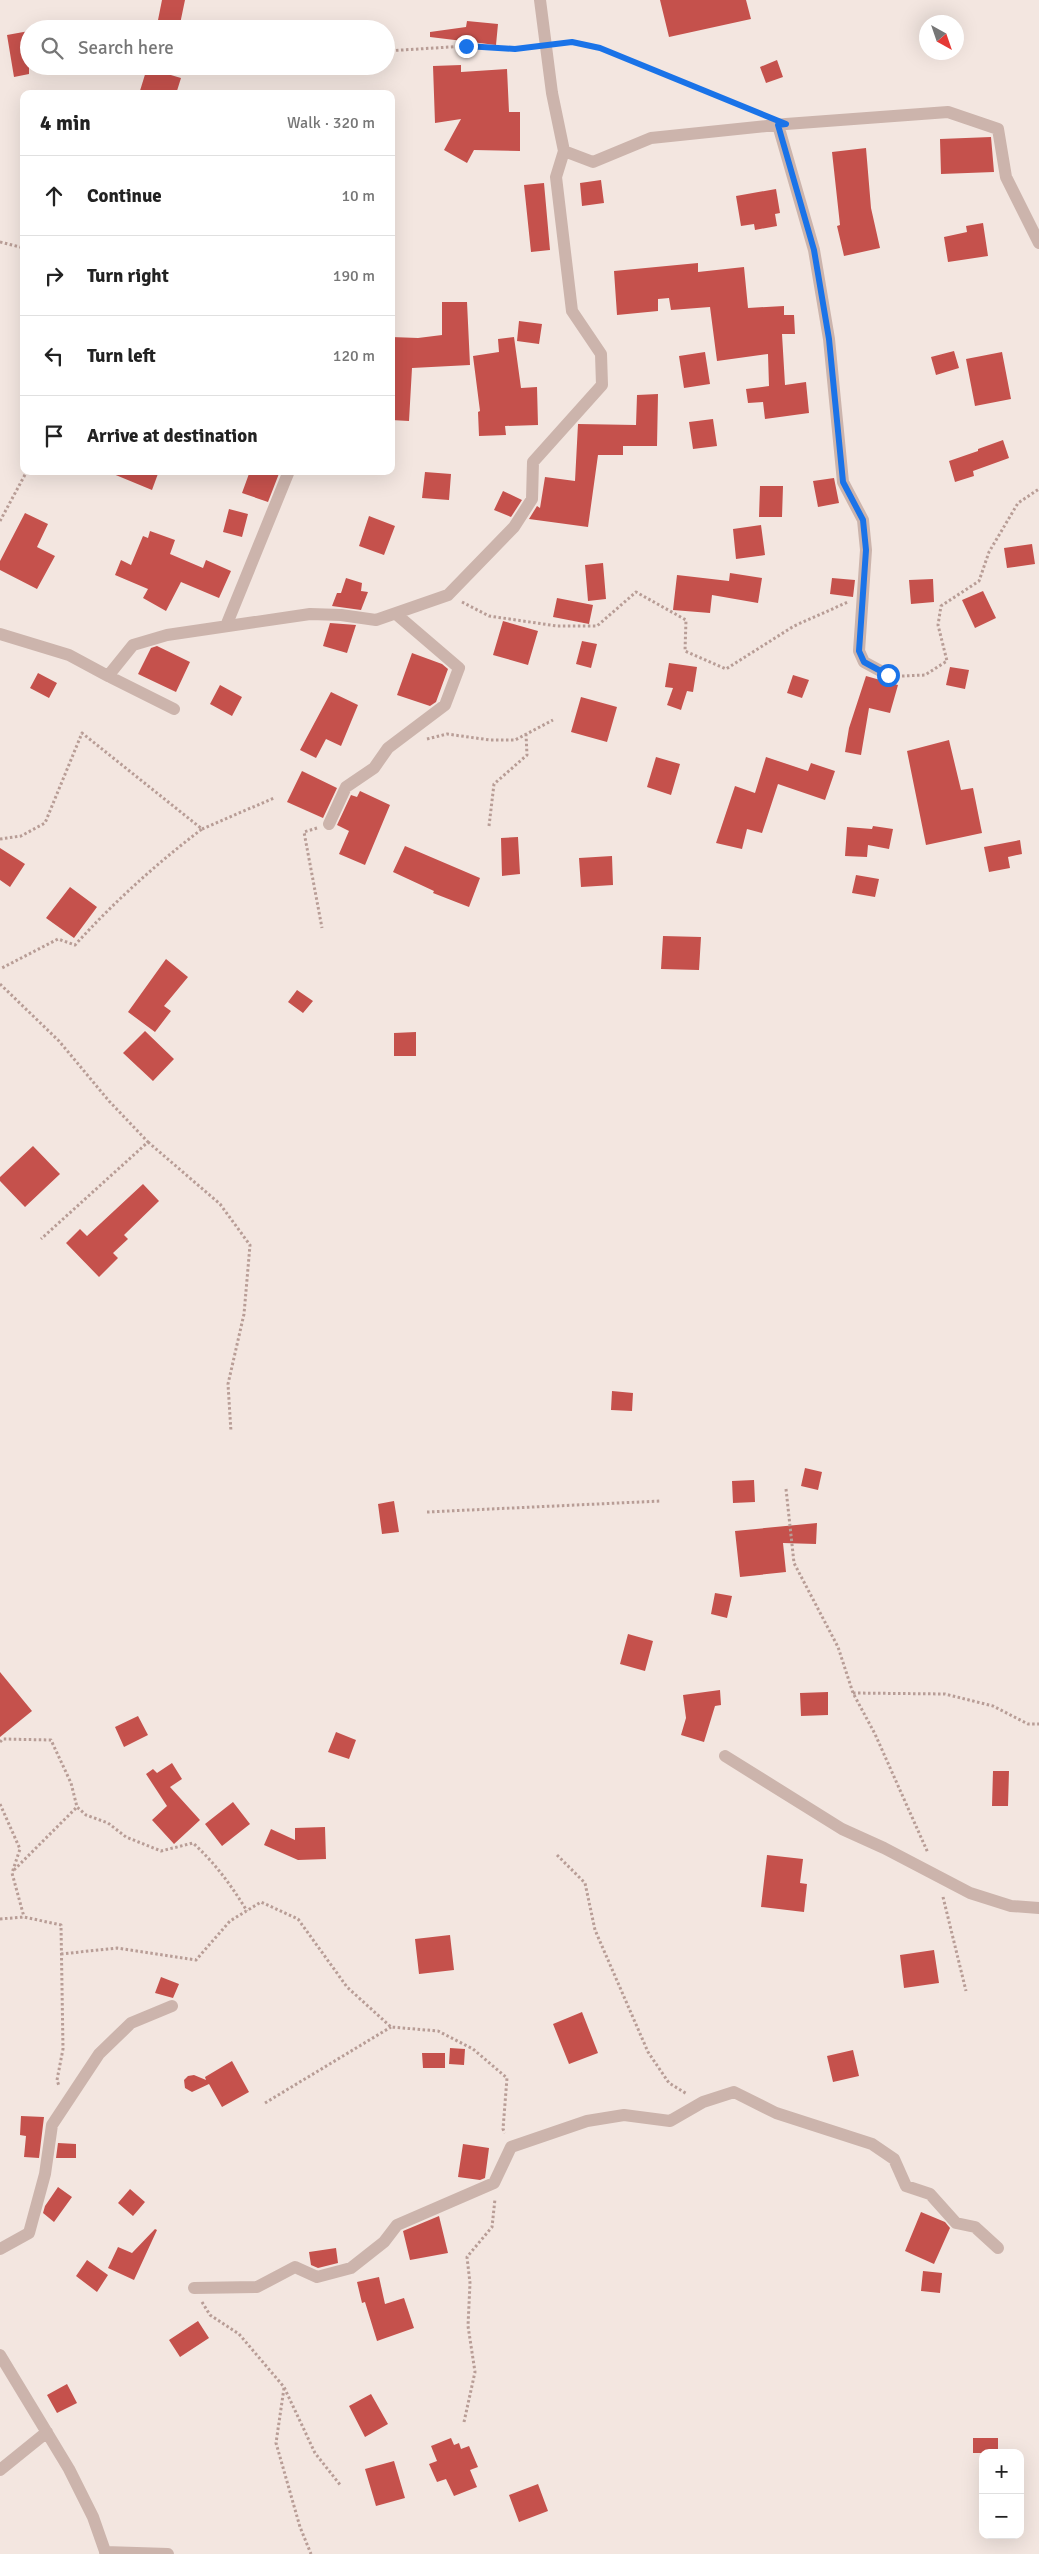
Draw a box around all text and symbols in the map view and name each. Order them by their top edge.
north arrow [919,15,964,60]
search box [20,20,395,75]
icon: search [38,34,66,62]
route end [455,35,478,58]
text: Search here [78,36,174,60]
text: 4 min [40,110,91,136]
text: Walk · 320 m [287,113,375,133]
icon: ahead [40,182,68,210]
text: Continue [87,184,162,208]
text: 10 m [341,186,375,206]
icon: right [40,262,68,290]
text: Turn right [87,264,169,288]
text: 190 m [333,266,375,286]
icon: left [40,342,68,370]
text: Turn left [87,344,156,368]
text: 120 m [333,346,375,366]
icon: arrive [40,422,68,450]
text: Arrive at destination [87,424,258,448]
route start [877,664,900,687]
map controls [979,2449,1024,2539]
button: + [979,2449,1024,2494]
button: − [979,2494,1024,2539]

